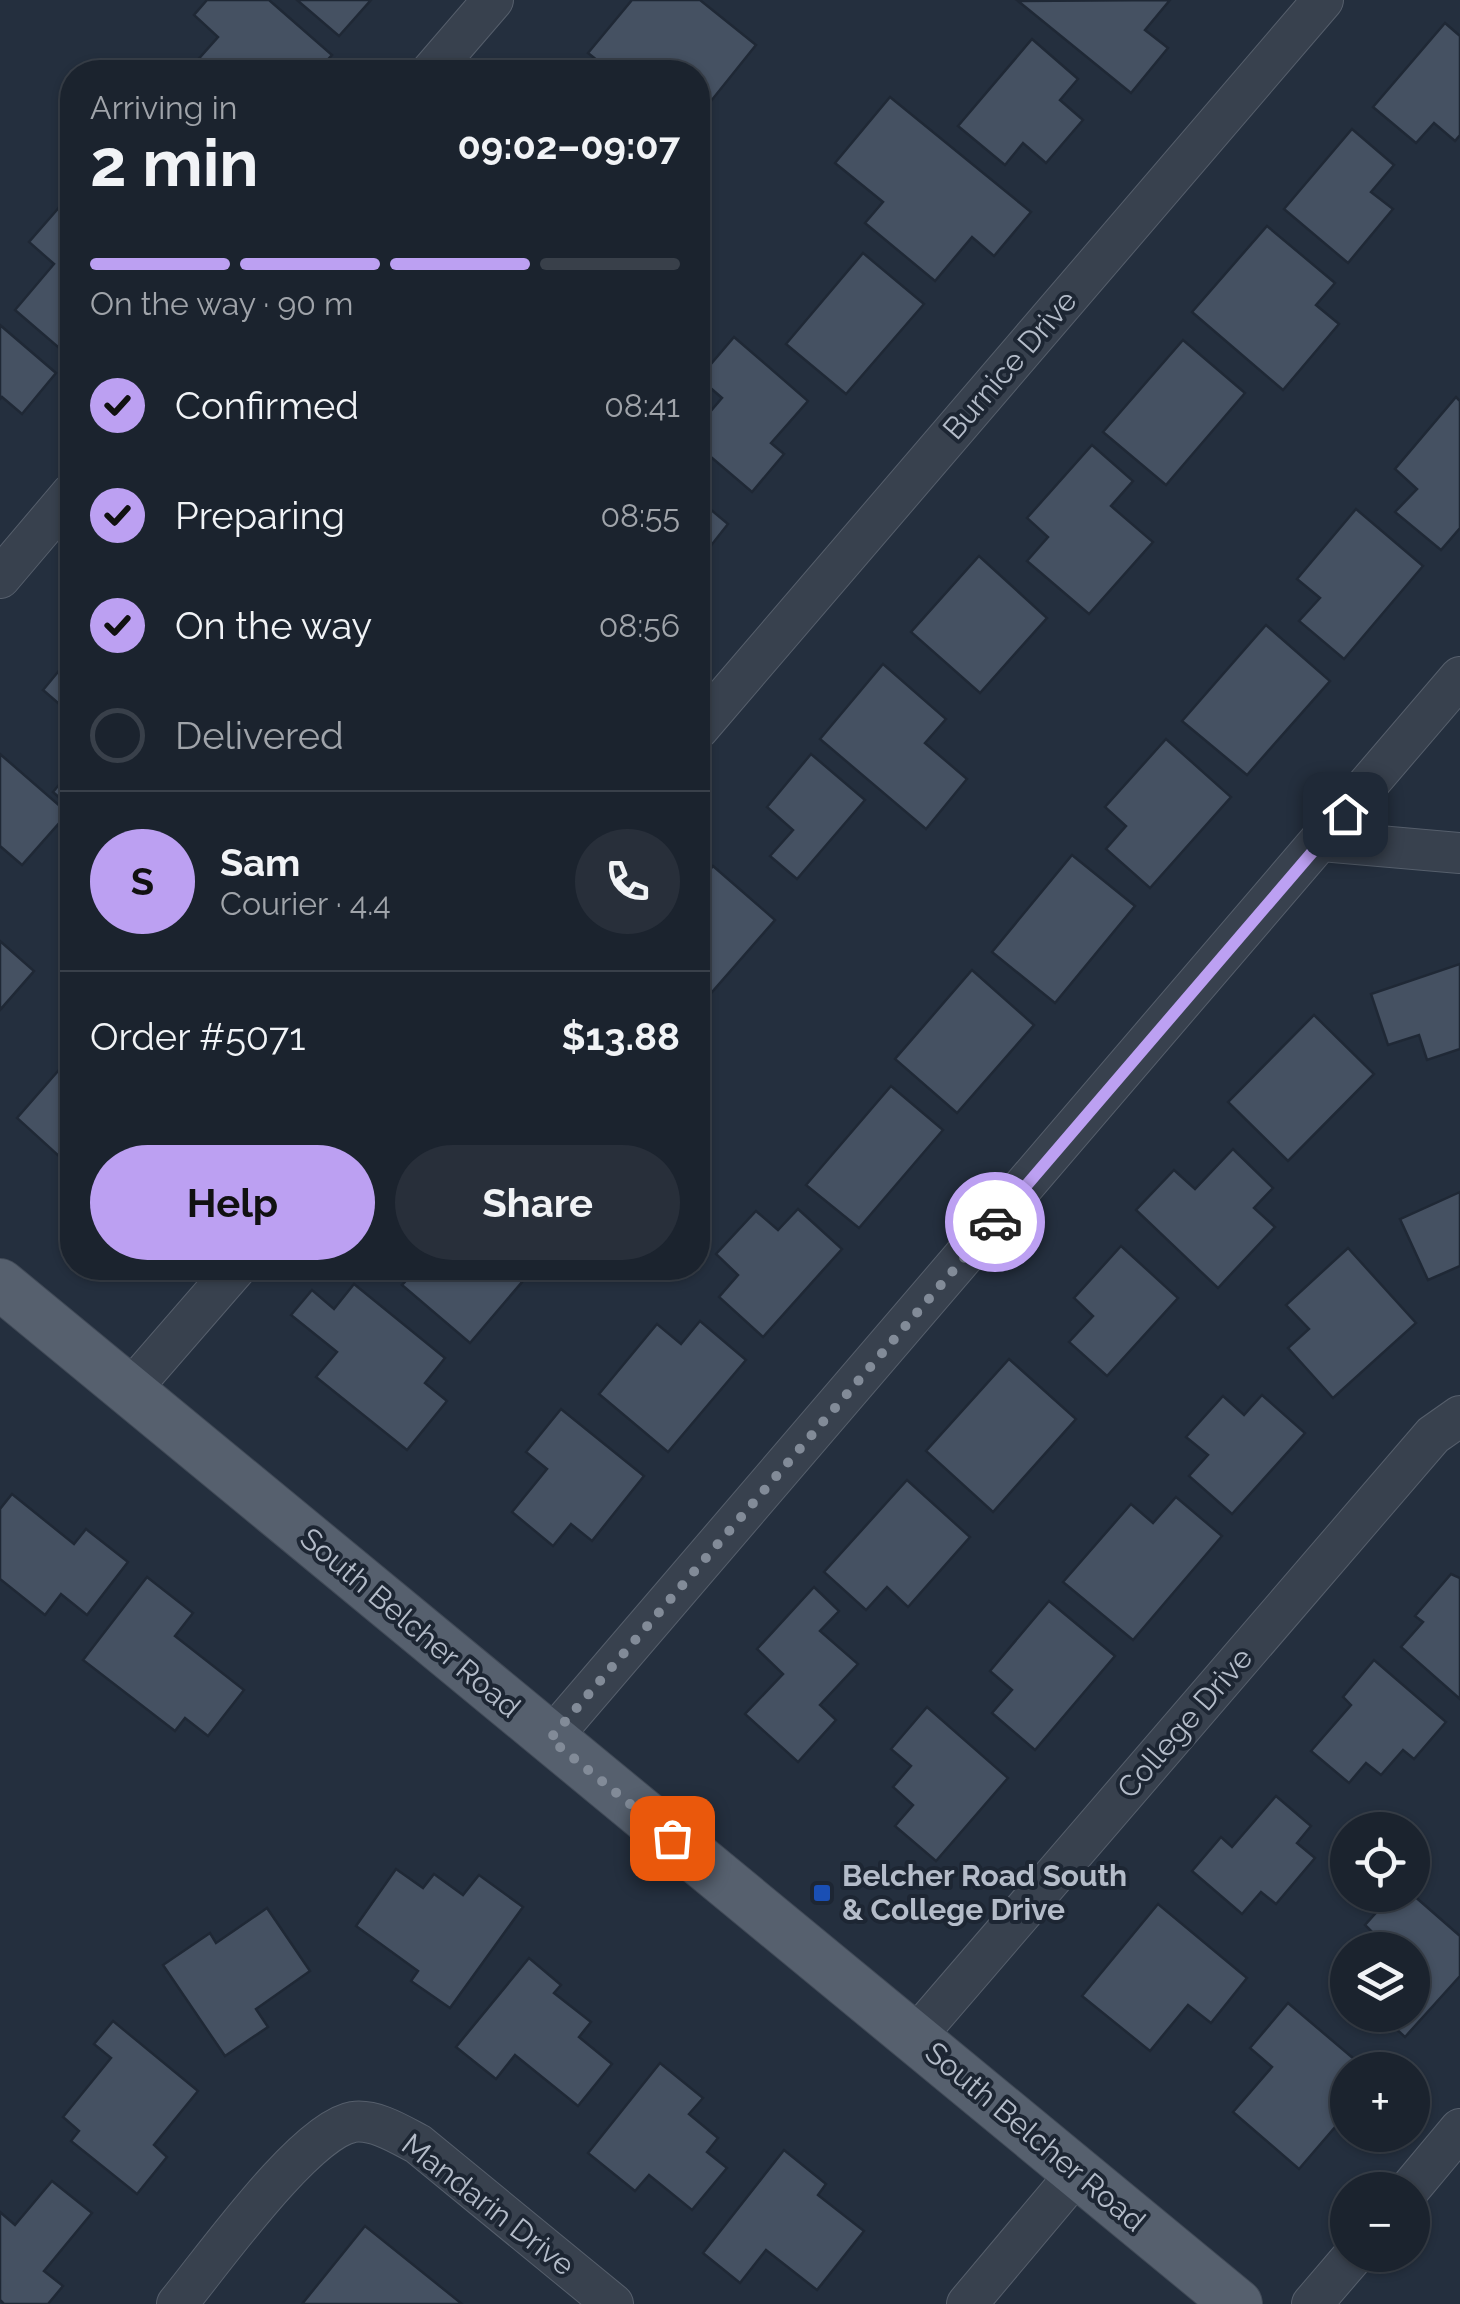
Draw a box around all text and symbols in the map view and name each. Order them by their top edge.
text: Arriving in [90,89,237,126]
text: 09:02–09:07 [457,123,680,168]
text: 2 min [90,125,259,201]
street label: Burnice Drive [936,283,1084,446]
text: On the way · 90 m [90,285,353,322]
icon: check [90,378,145,433]
text: Confirmed [175,383,359,428]
text: 08:41 [604,387,680,424]
icon: check [90,488,145,543]
text: Preparing [175,493,345,538]
text: 08:55 [601,497,680,534]
icon: check [90,598,145,653]
text: On the way [175,603,372,648]
text: 08:56 [599,607,680,644]
text: Delivered [175,713,344,758]
pin [1303,772,1388,857]
icon: home [1318,787,1373,842]
button: phone [575,829,680,934]
text: Sam [220,840,300,885]
text: S [131,859,154,904]
text: Courier · 4.4 [220,885,391,922]
text: Order #5071 [90,1014,305,1059]
text: $13.88 [561,1014,680,1059]
button: Help [90,1145,375,1260]
button: Share [395,1145,680,1260]
courier [945,1172,1045,1272]
icon: car [968,1195,1023,1250]
street label: South Belcher Road [293,1521,527,1725]
street label: College Drive [1110,1640,1259,1805]
pin [630,1796,715,1881]
icon: bag [645,1811,700,1866]
map controls [1330,1812,1430,2272]
button: locate [1330,1812,1430,1912]
place label: Belcher Road South & College Drive [842,1858,1127,1927]
marker: Belcher Road South & College Drive [811,1882,833,1904]
button: layers [1330,1932,1430,2032]
street label: South Belcher Road [918,2035,1152,2239]
button: + [1330,2052,1430,2152]
street label: Mandarin Drive [395,2127,581,2283]
button: − [1330,2172,1430,2272]

